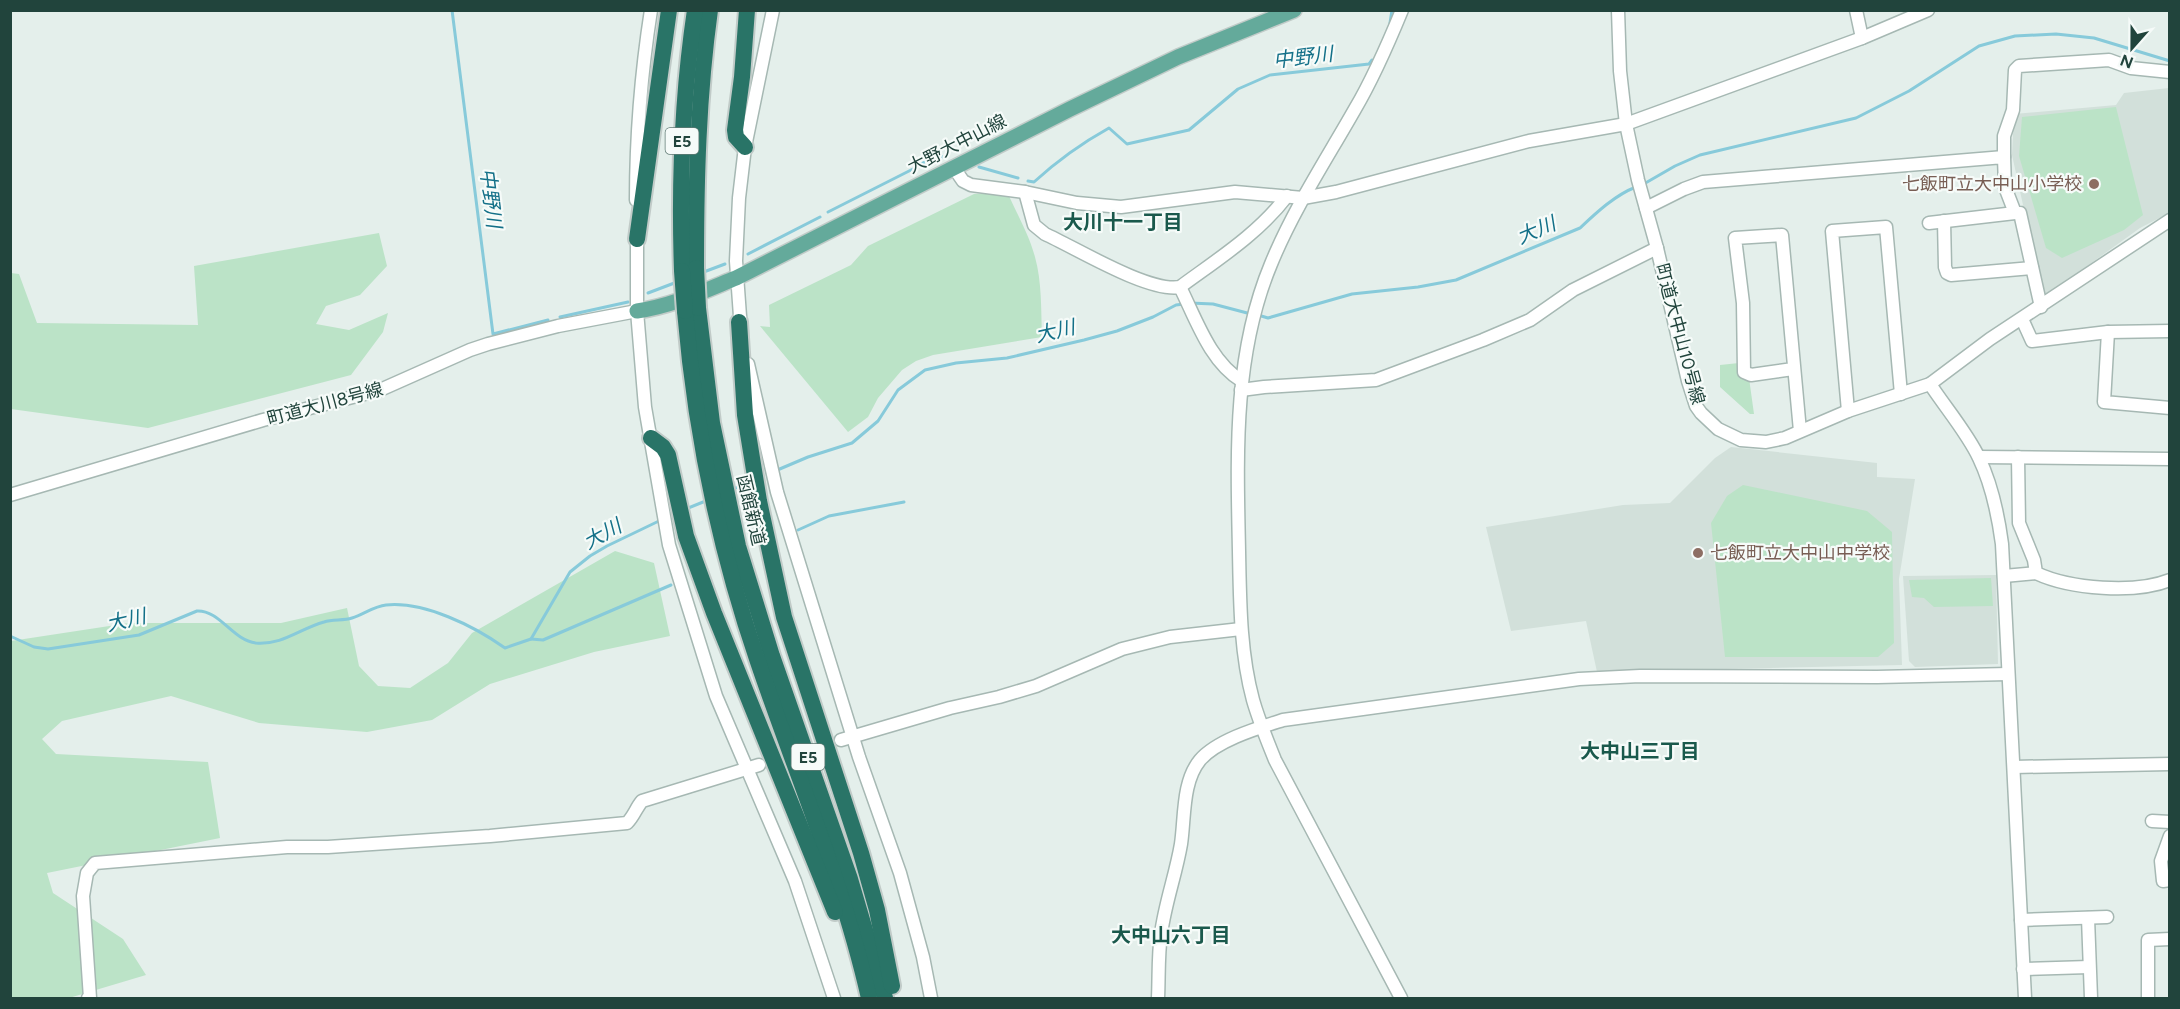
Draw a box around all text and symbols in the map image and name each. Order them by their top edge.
north arrow [2102,18,2162,78]
water label: 中野川 [1272,41,1336,73]
text: N [2118,50,2136,73]
street label: 大野大中山線 [904,110,1010,178]
road number: E5 [666,128,698,154]
water label: 中野川 [475,167,507,231]
place label: 七飯町立大中山小学校 [1902,173,2082,195]
marker: 七飯町立大中山小学校 [2087,177,2101,191]
district label: 大川十一丁目 [1063,210,1183,234]
water label: 大川 [1513,210,1561,249]
street label: 町道大中山10号線 [1651,261,1709,407]
water label: 大川 [1033,314,1079,347]
street label: 町道大川8号線 [265,378,385,430]
street label: 函館新道 [732,472,770,548]
water label: 大川 [579,513,627,554]
place label: 七飯町立大中山中学校 [1710,542,1890,564]
marker: 七飯町立大中山中学校 [1691,546,1705,560]
water label: 大川 [104,603,150,636]
district label: 大中山三丁目 [1580,739,1700,763]
road number: E5 [792,744,824,770]
district label: 大中山六丁目 [1111,923,1231,947]

